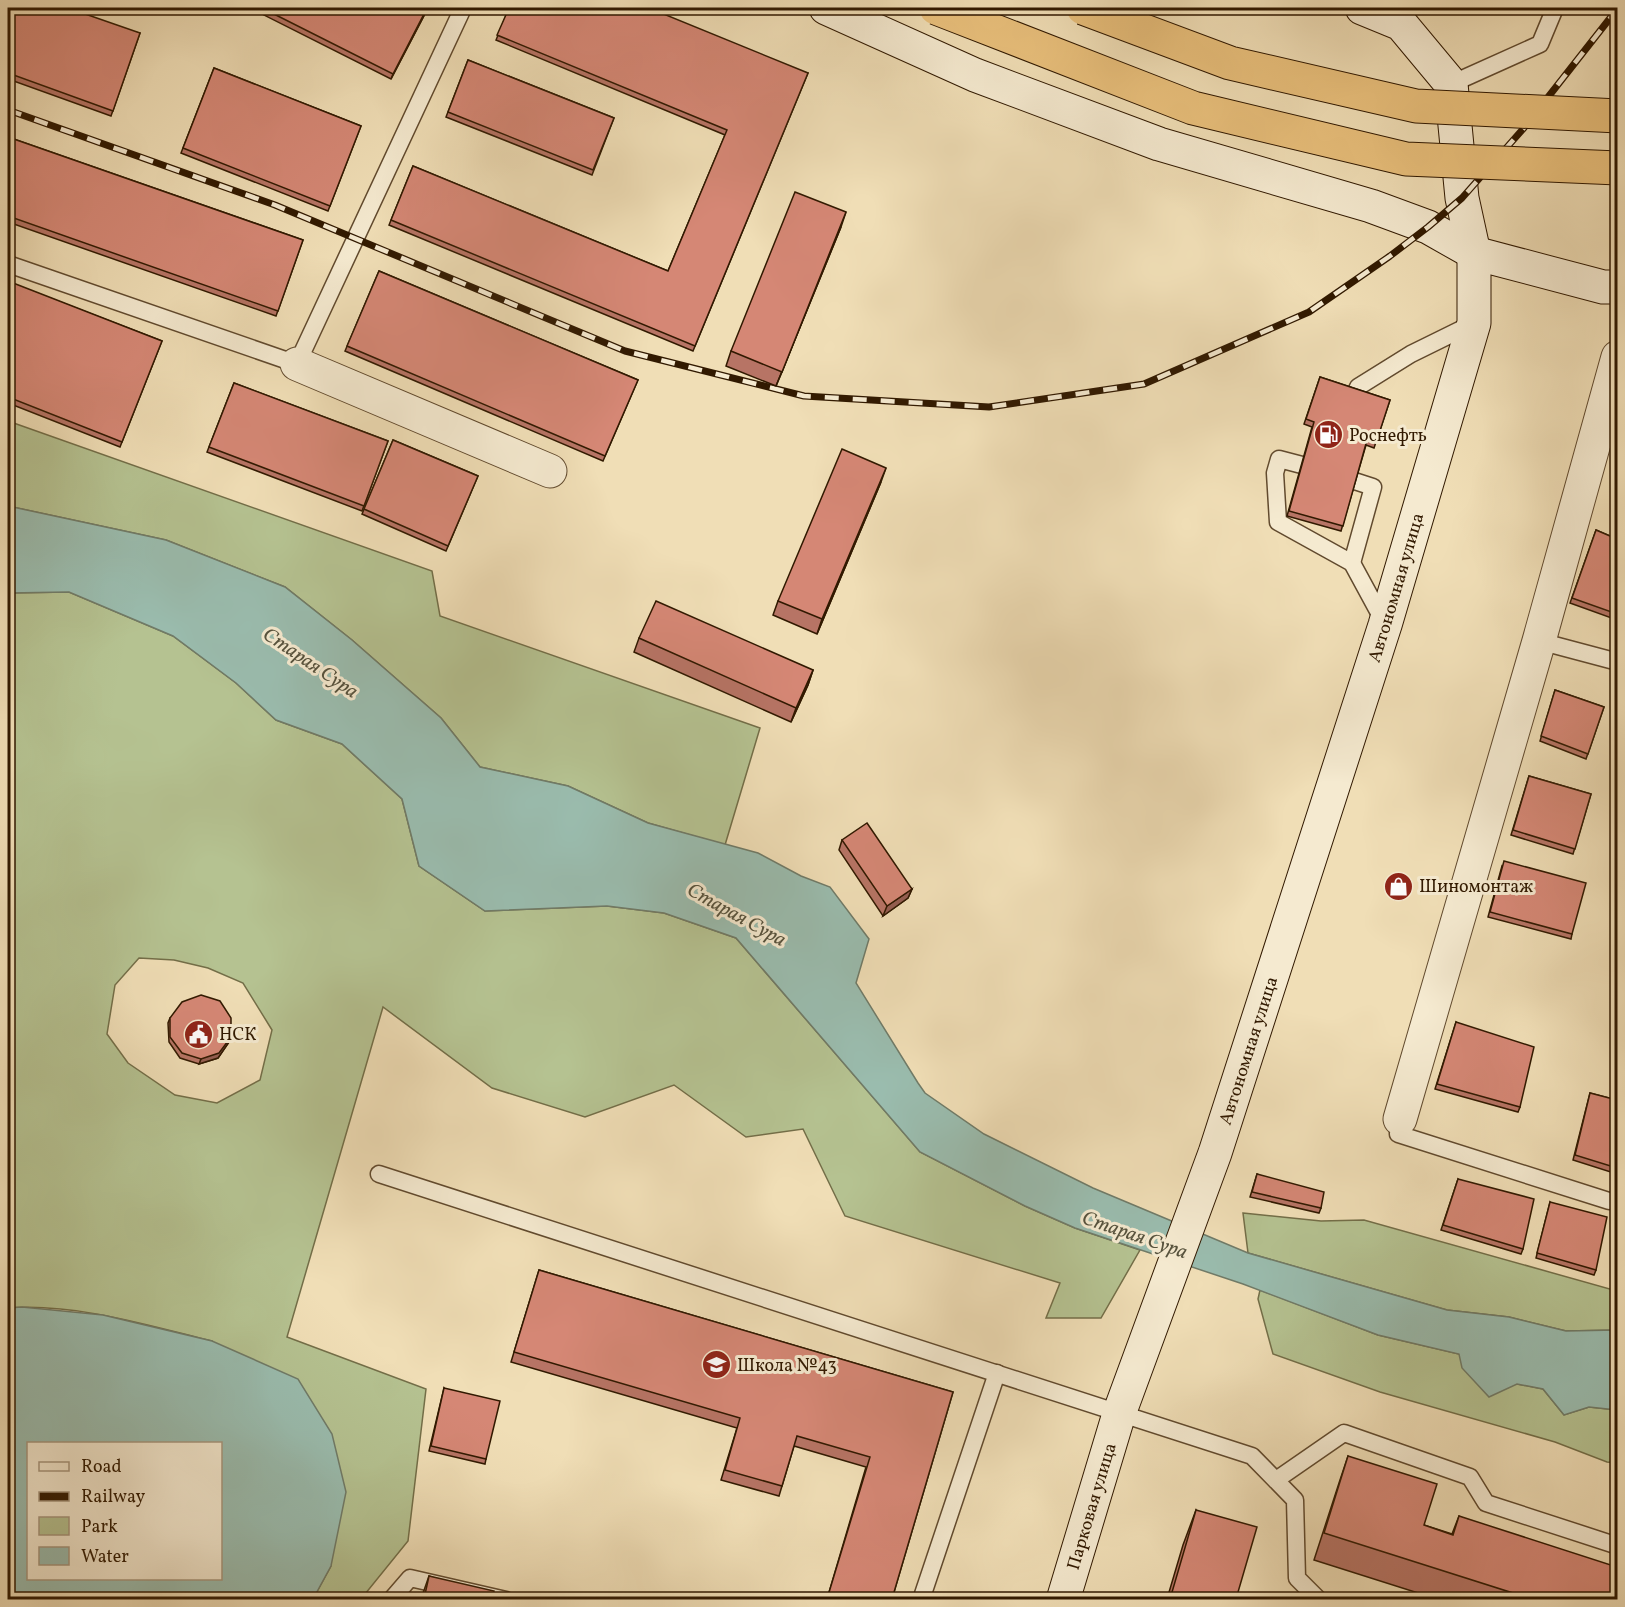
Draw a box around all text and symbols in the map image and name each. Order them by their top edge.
fuel station icon: Роснефть [1312,419,1344,451]
place label: Роснефть [1349,424,1427,449]
street label: Автономная улица [1363,510,1431,666]
water label: Старая Сура [257,621,363,706]
shop icon: Шиномонтаж [1382,870,1414,902]
place label: Шиномонтаж [1419,875,1533,900]
water label: Старая Сура [681,877,791,955]
street label: Автономная улица [1214,973,1285,1129]
public building icon: НСК [182,1018,214,1050]
place label: НСК [219,1023,257,1048]
water label: Старая Сура [1078,1205,1191,1267]
school or university icon: Школа №43 [700,1349,732,1381]
place label: Школа №43 [737,1354,837,1379]
street label: Парковая улица [1062,1440,1124,1573]
legend [27,1442,222,1580]
text: Road [81,1455,122,1480]
text: Railway [81,1485,145,1510]
text: Park [81,1515,118,1540]
text: Water [81,1545,129,1570]

